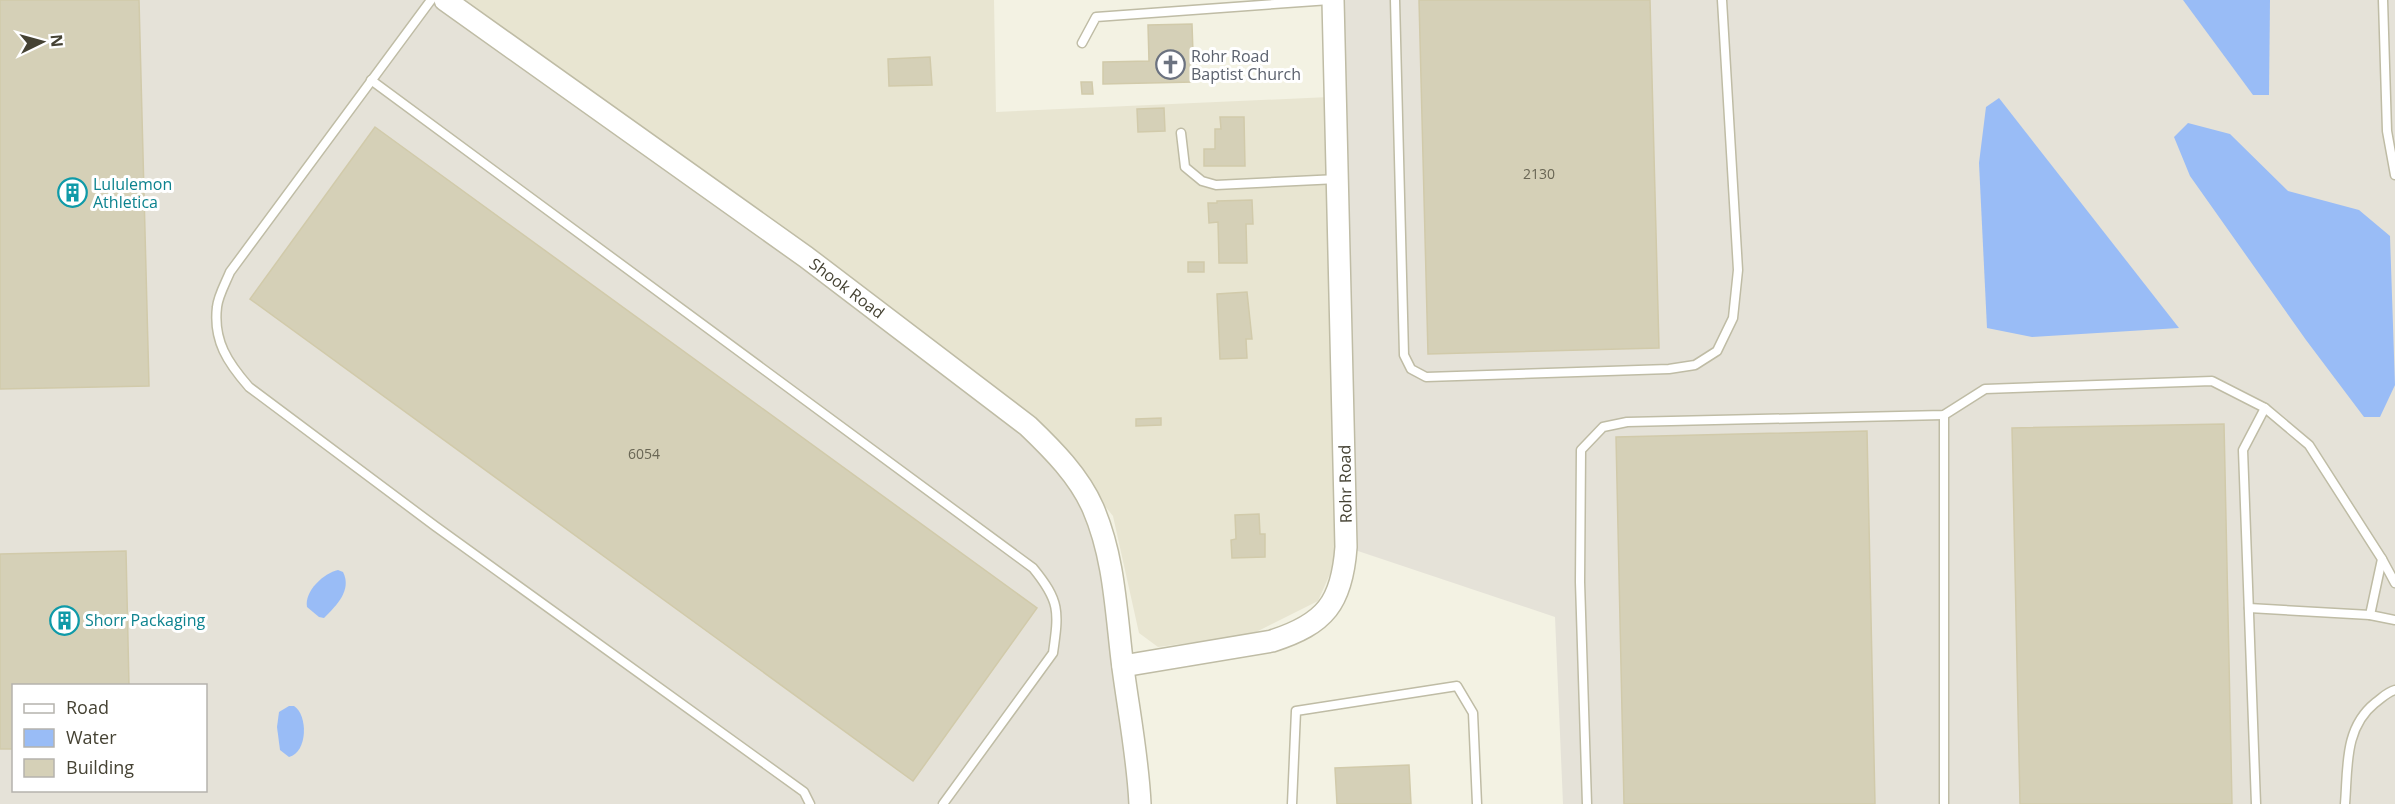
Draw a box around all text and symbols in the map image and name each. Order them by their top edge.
north arrow [12,12,72,72]
text: N [45,33,68,48]
place label: Rohr Road Baptist Church [1191,45,1301,85]
church icon: Rohr Road Baptist Church [1154,49,1186,81]
house number: 2130 [1523,164,1555,183]
place label: Lululemon Athletica [93,173,172,213]
building icon: Lululemon Athletica [56,177,88,209]
street label: Shook Road [805,253,889,323]
house number: 6054 [628,444,660,463]
street label: Rohr Road [1333,445,1357,523]
building icon: Shorr Packaging [48,604,80,636]
place label: Shorr Packaging [85,609,205,631]
legend [12,684,207,792]
text: Road [66,695,109,719]
text: Water [66,725,117,749]
text: Building [66,755,134,779]

